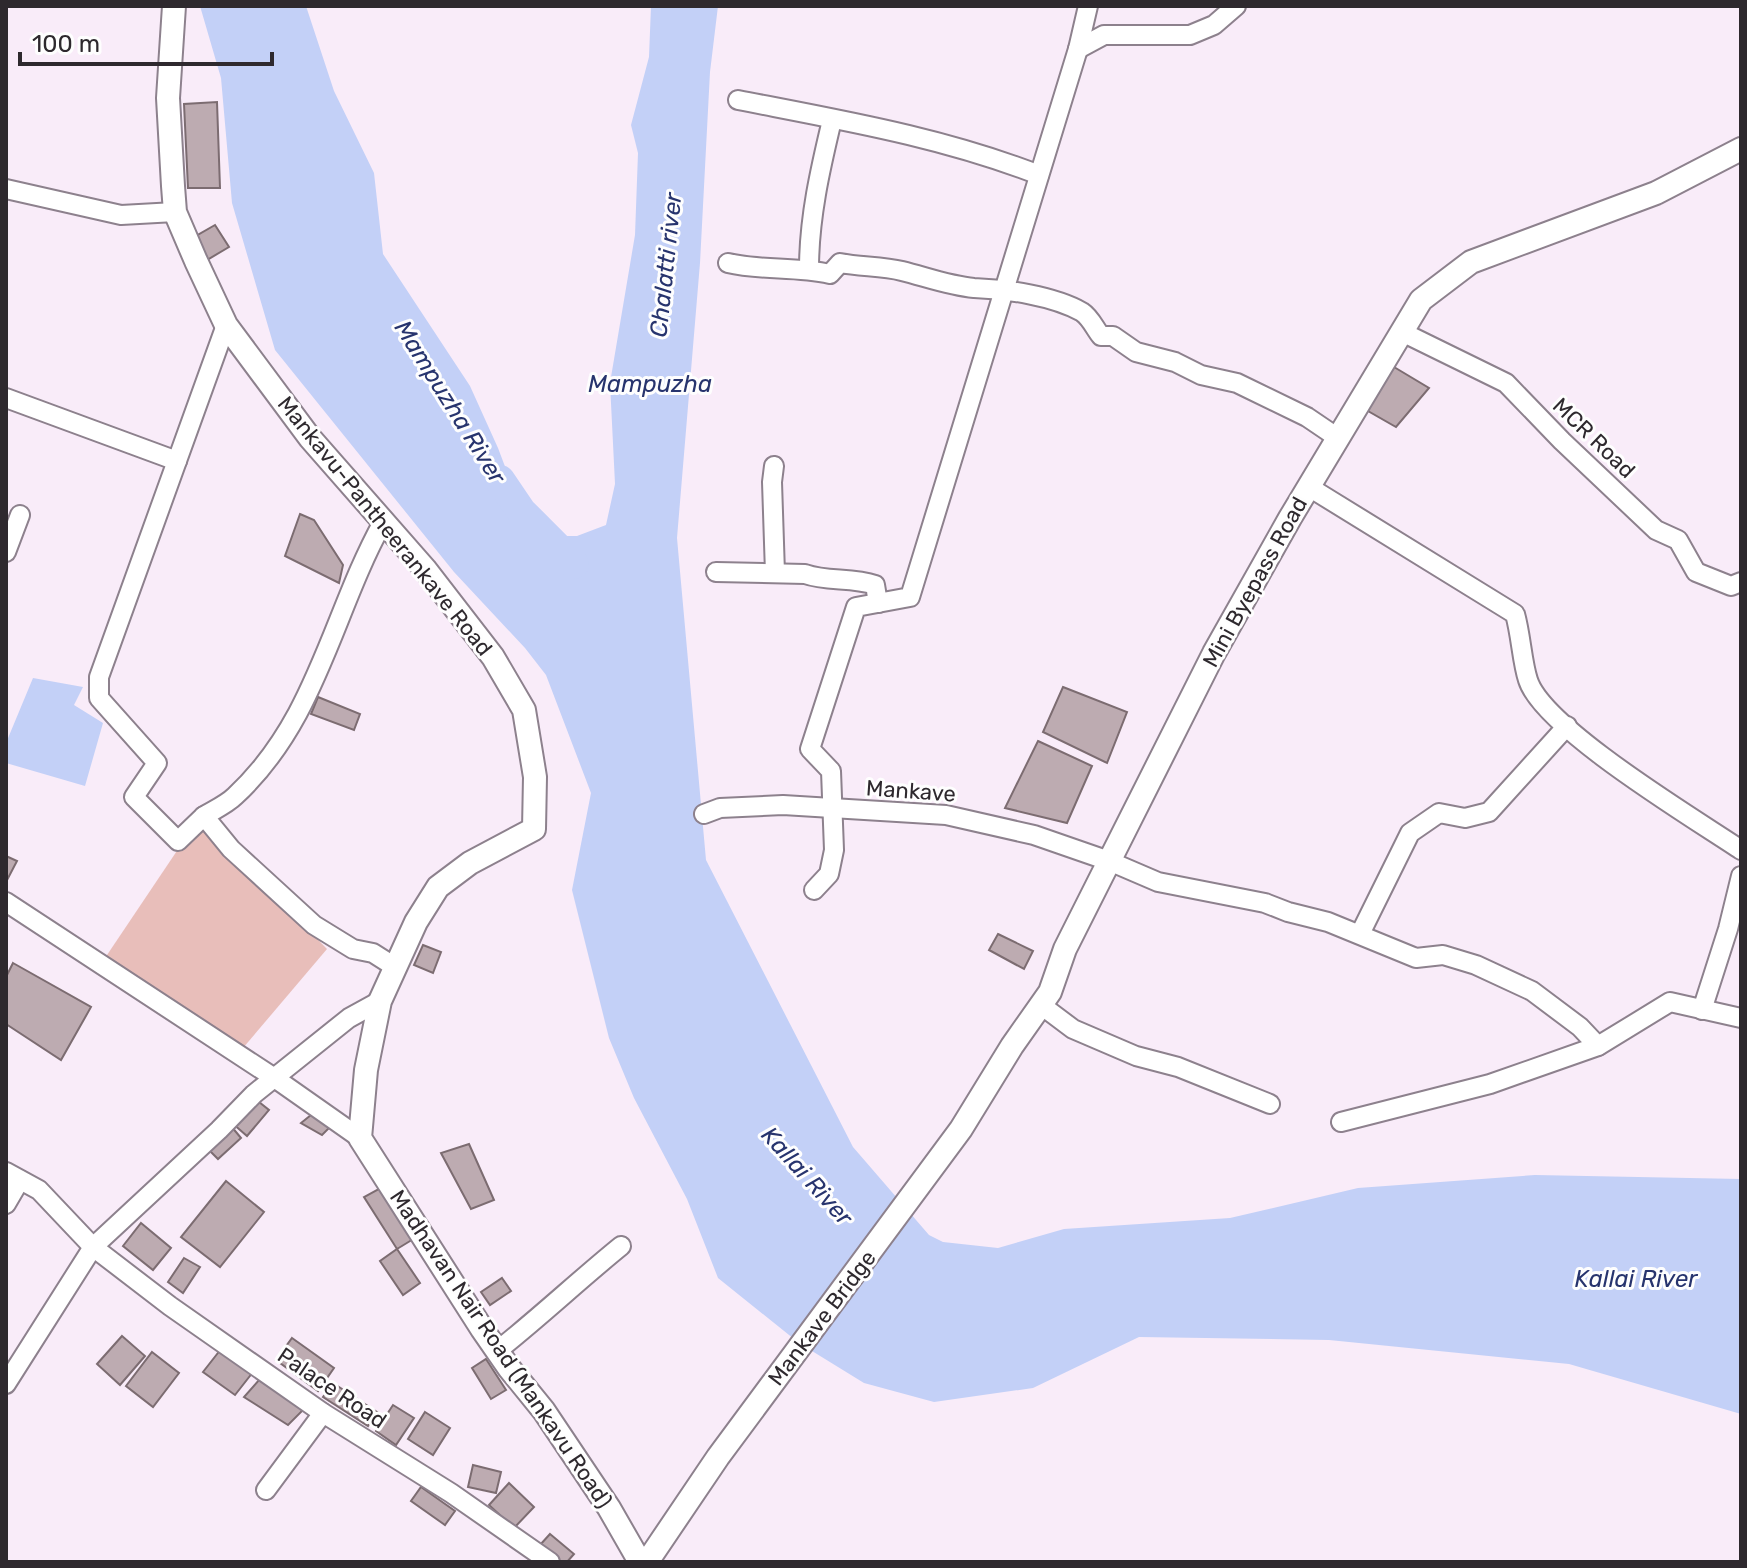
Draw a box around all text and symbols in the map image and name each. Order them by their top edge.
scale bar [20,16,272,66]
text: 100 m [32,30,100,58]
water label: Chalatti river [644,191,688,339]
water label: Mampuzha River [389,315,512,489]
water label: Mampuzha [588,370,712,398]
street label: Mankavu-Pantheerankave Road [272,391,498,661]
street label: MCR Road [1547,392,1641,484]
street label: Mini Byepass Road [1197,492,1313,672]
street label: Mankave [865,774,957,808]
water label: Kallai River [756,1121,859,1232]
street label: Madhavan Nair Road (Mankavu Road) [384,1185,618,1513]
street label: Mankave Bridge [762,1245,882,1391]
water label: Kallai River [1575,1265,1698,1293]
street label: Palace Road [272,1342,392,1434]

